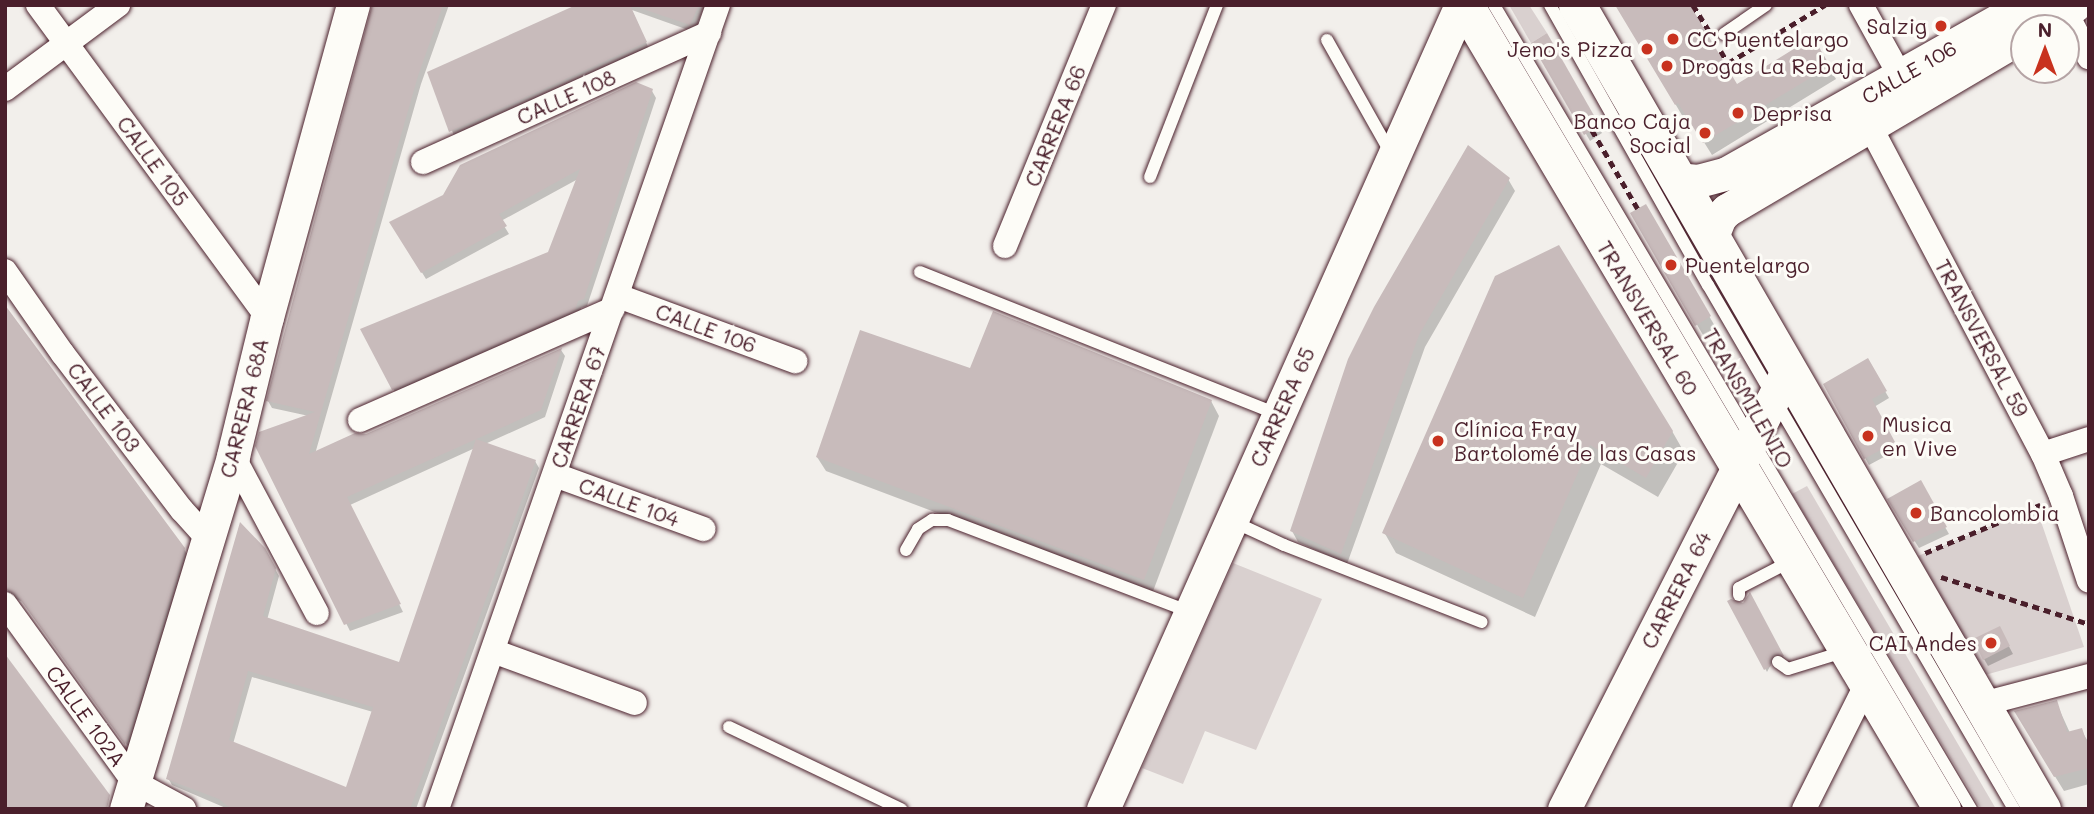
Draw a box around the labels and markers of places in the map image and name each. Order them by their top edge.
place label: Salzig [1867,13,1927,39]
marker: Salzig [1933,18,1949,34]
place label: CC Puentelargo [1687,26,1848,52]
marker: CC Puentelargo [1665,31,1681,47]
place label: Jeno's Pizza [1507,36,1633,62]
marker: Jeno's Pizza [1639,41,1655,57]
place label: Drogas La Rebaja [1681,53,1865,79]
marker: Drogas La Rebaja [1659,58,1675,74]
place label: Deprisa [1752,100,1833,126]
marker: Deprisa [1730,105,1746,121]
place label: Banco Caja Social [1574,108,1691,158]
marker: Banco Caja Social [1697,125,1713,141]
place label: Puentelargo [1685,252,1810,278]
marker: Puentelargo [1663,257,1679,273]
place label: Musica en Vive [1882,411,1957,461]
place label: Clínica Fray Bartolomé de las Casas [1454,416,1696,466]
marker: Musica en Vive [1860,428,1876,444]
marker: Clínica Fray Bartolomé de las Casas [1428,431,1448,451]
place label: Bancolombia [1930,500,2060,526]
marker: Bancolombia [1908,505,1924,521]
place label: CAI Andes [1869,630,1977,656]
marker: CAI Andes [1983,635,1999,651]

